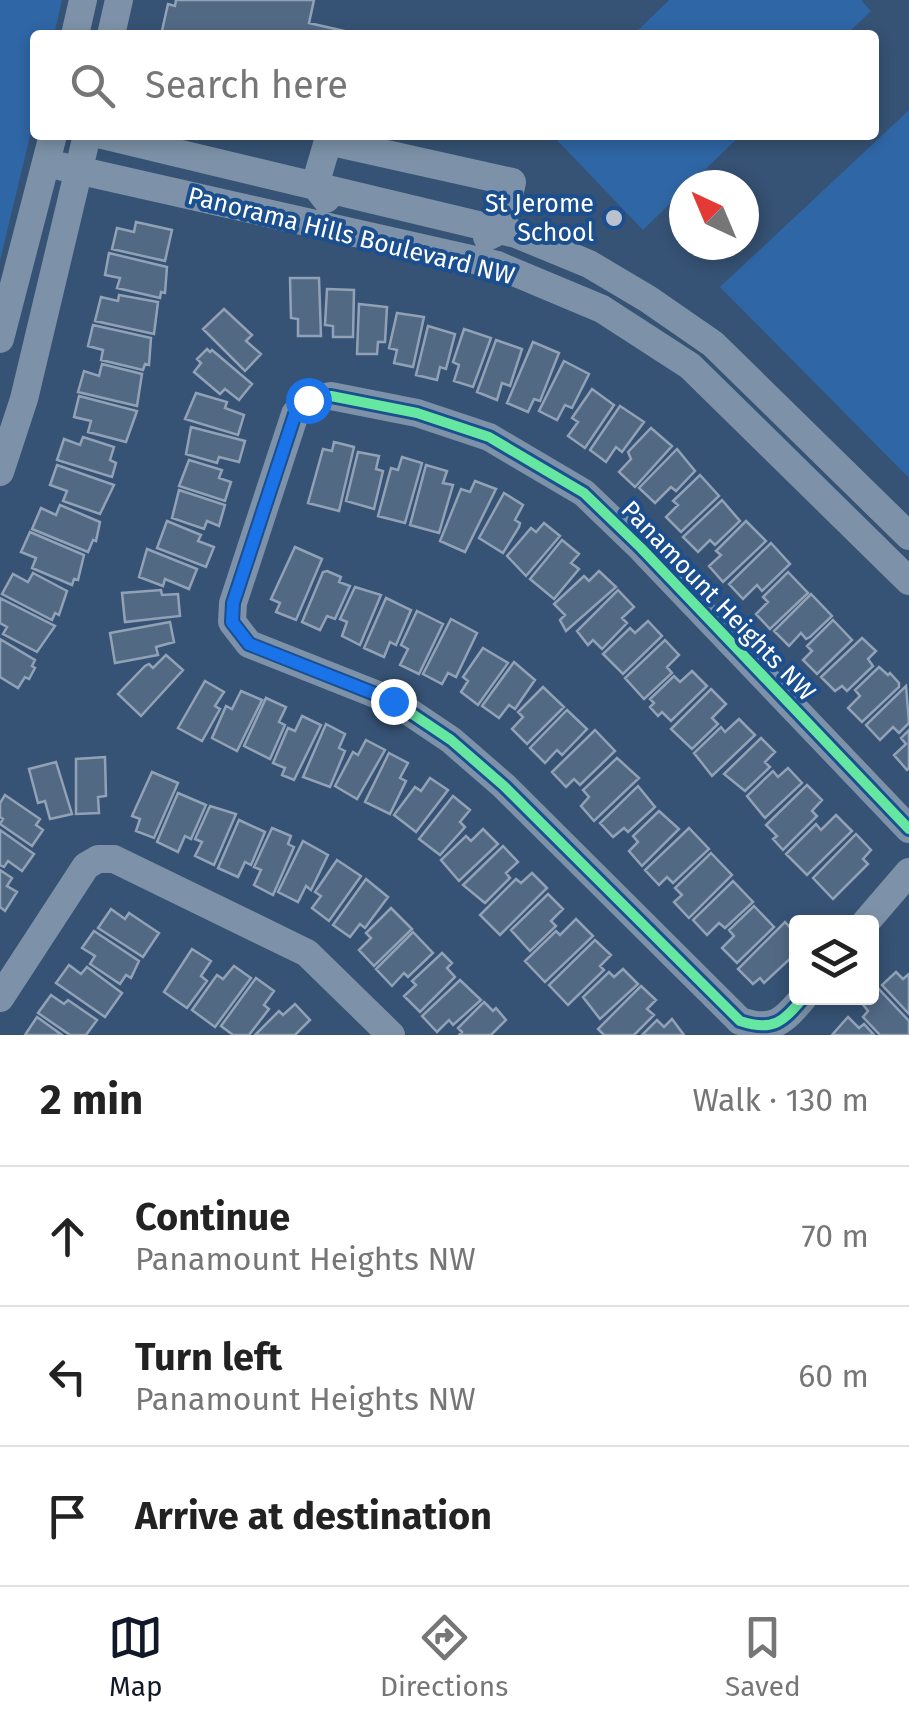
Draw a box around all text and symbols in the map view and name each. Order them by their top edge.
search box [30,30,879,140]
icon: search [65,58,120,113]
text: Search here [145,62,348,108]
north arrow [669,170,759,260]
street label: Panorama Hills Boulevard NW [184,181,518,291]
place label: St Jerome School [485,189,594,248]
marker: St Jerome School [603,207,625,229]
route start [286,378,332,424]
street label: Panamount Heights NW [615,495,822,707]
route end [371,679,417,725]
map controls [789,915,879,1005]
button: layers [789,915,879,1005]
text: 2 min [40,1075,143,1125]
text: Walk · 130 m [692,1081,869,1119]
text: Continue [135,1194,290,1240]
icon: ahead [40,1209,95,1264]
text: 70 m [801,1217,869,1255]
text: Panamount Heights NW [135,1240,476,1278]
text: Turn left [135,1334,282,1380]
icon: left [40,1349,95,1404]
text: 60 m [798,1357,869,1395]
text: Panamount Heights NW [135,1380,476,1418]
icon: arrive [40,1489,95,1544]
text: Arrive at destination [135,1493,492,1539]
tab: Map [108,1610,163,1703]
tab: Directions [380,1610,508,1703]
tab: Saved [725,1610,801,1703]

